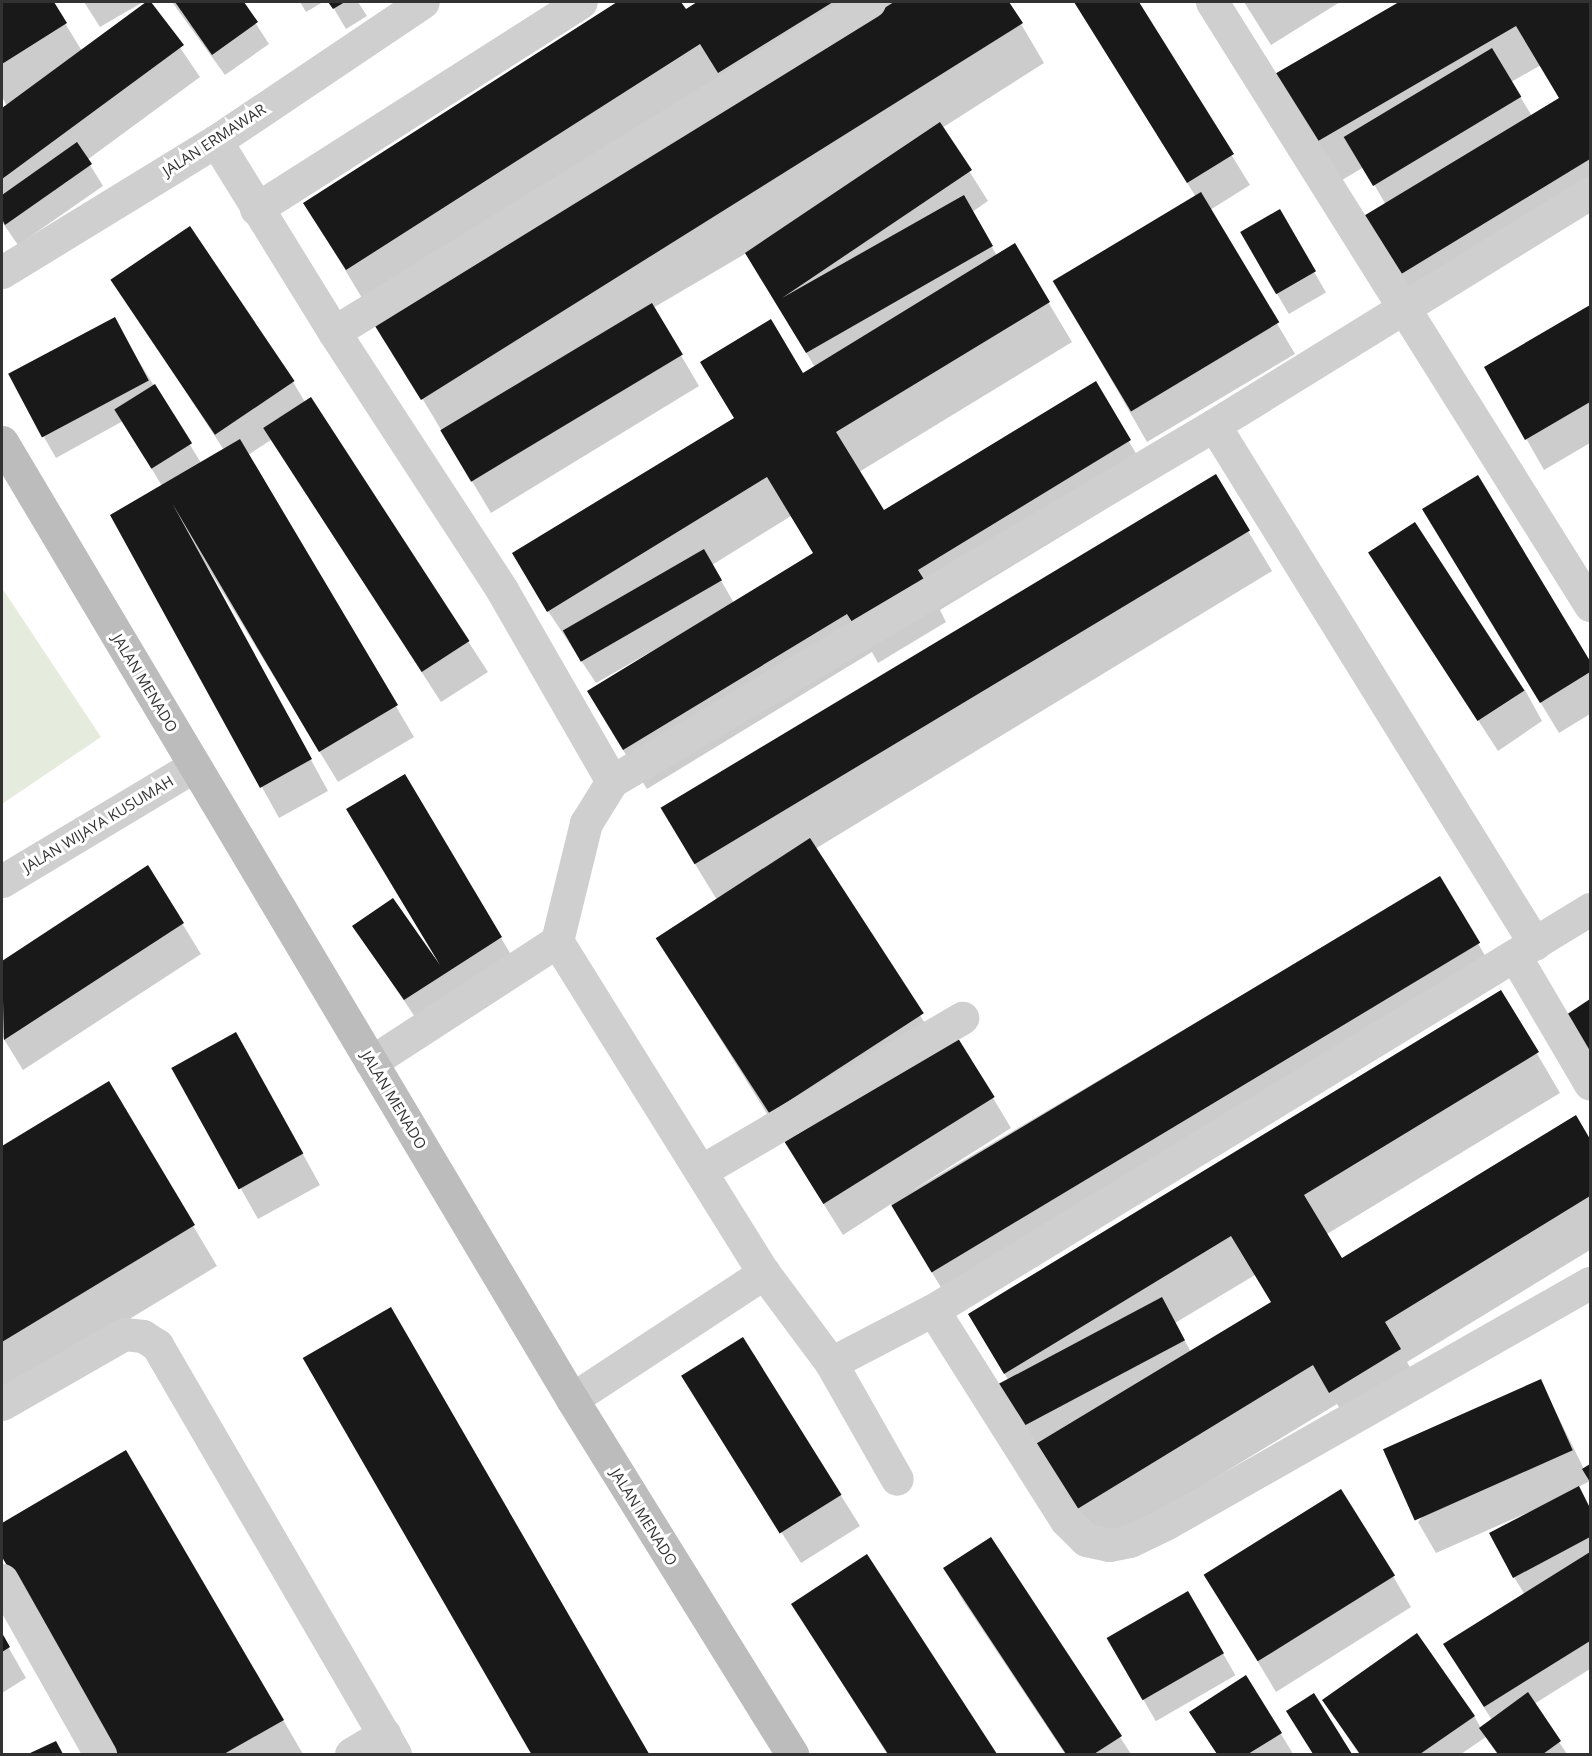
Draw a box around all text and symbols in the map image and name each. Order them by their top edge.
street label: JALAN ERMAWAR [159,100,269,180]
street label: JALAN MENADO [109,631,181,735]
street label: JALAN WIJAYA KUSUMAH [19,772,177,876]
street label: JALAN MENADO [358,1048,430,1152]
street label: JALAN MENADO [607,1465,681,1569]

